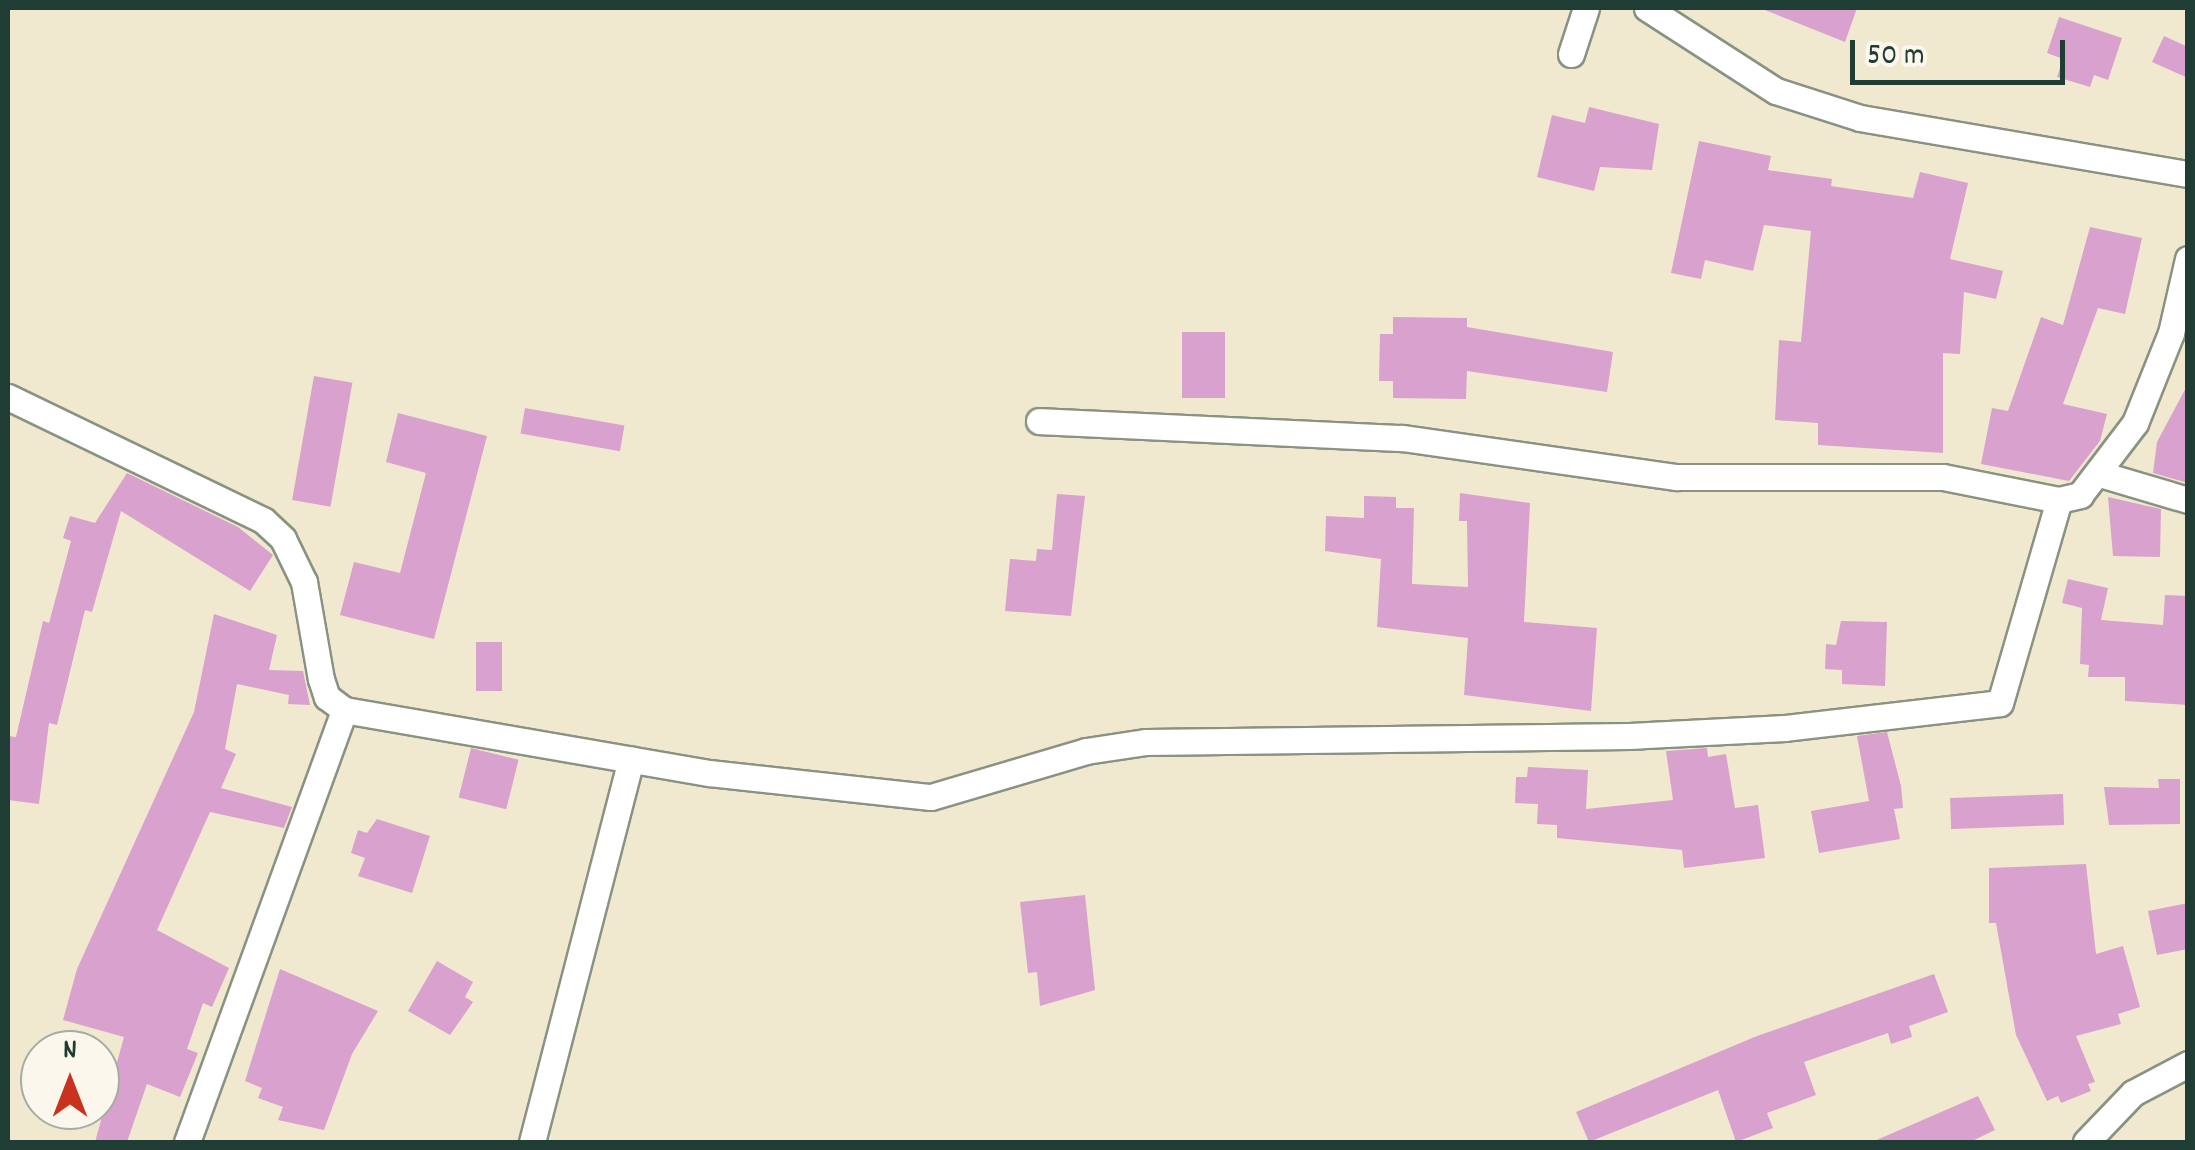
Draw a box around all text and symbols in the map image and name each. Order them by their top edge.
scale bar [1855,20,2070,82]
text: 50 m [1867,36,1925,79]
north arrow [20,1030,120,1130]
text: N [63,1032,77,1072]

